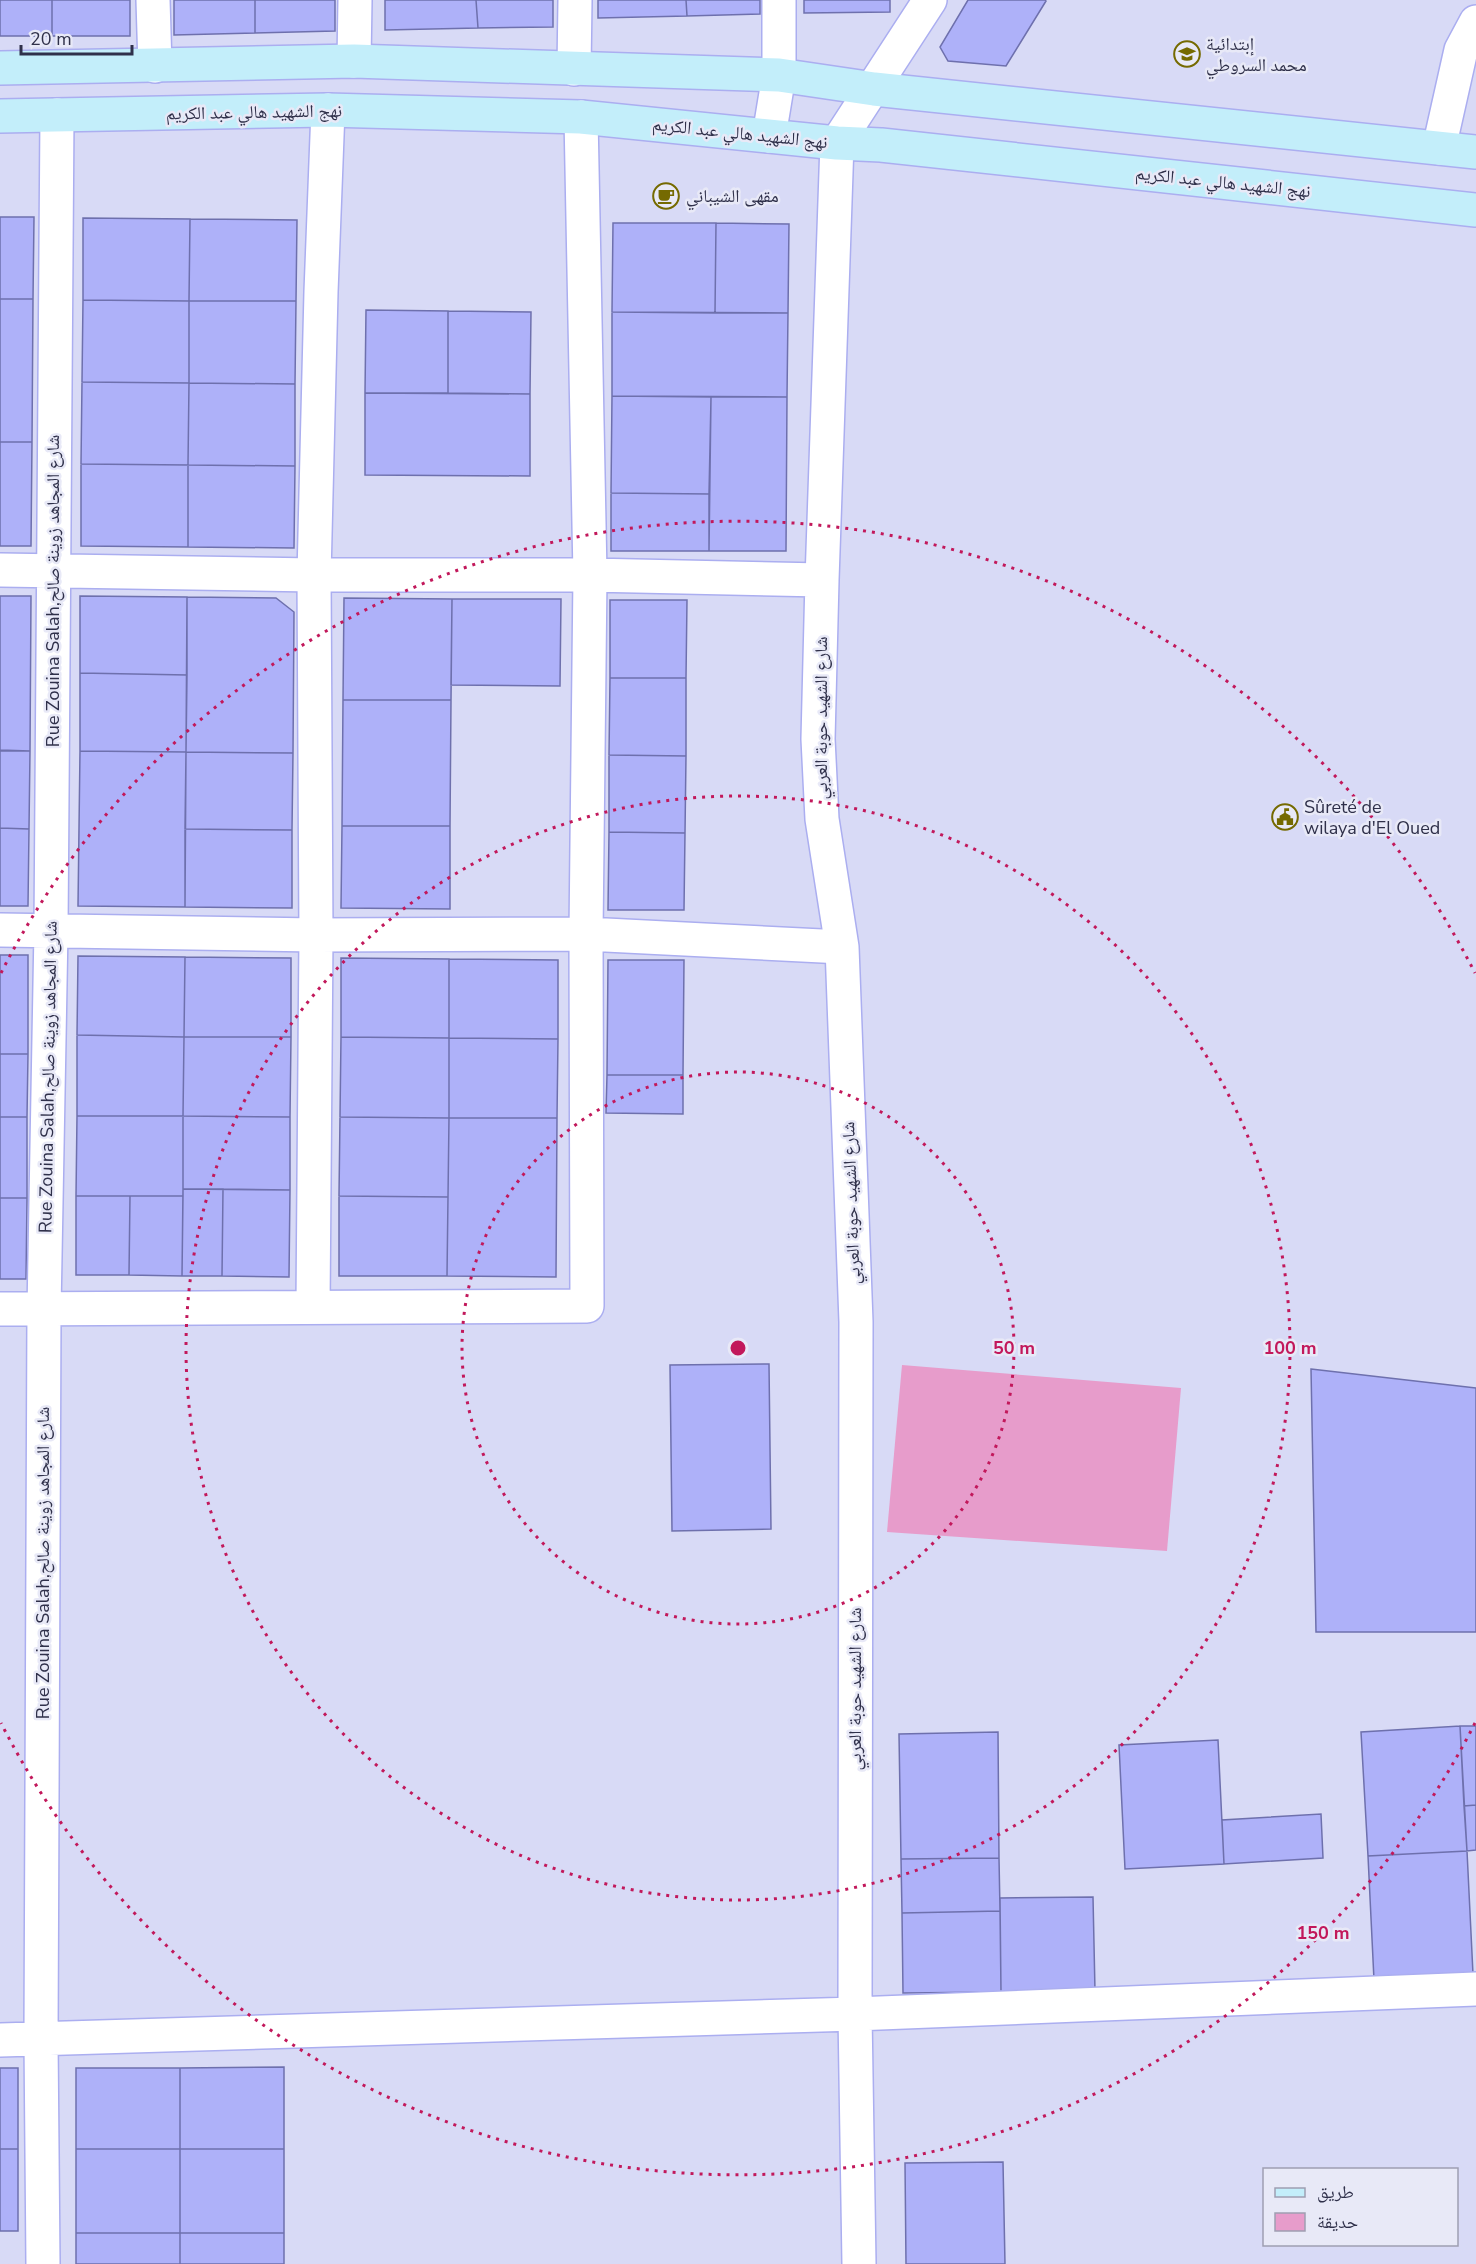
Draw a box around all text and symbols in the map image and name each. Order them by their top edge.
scale bar [21,18,132,56]
text: 20 m [30,27,72,51]
place label: إبتدائية محمد السروطي [1206,32,1307,80]
school or university icon: إبتدائية محمد السروطي [1172,39,1202,69]
street label: نهج الشهيد هالي عبد الكريم [166,98,342,128]
street label: نهج الشهيد هالي عبد الكريم [651,112,829,157]
street label: نهج الشهيد هالي عبد الكريم [1134,161,1312,206]
cafe icon: مقهى الشيباني [651,181,681,211]
place label: مقهى الشيباني [686,184,779,211]
street label: Rue Zouina Salah,شارع المجاهد زوينة صالح [41,435,65,747]
street label: شارع الشهيد حوبة العربي [809,636,836,800]
place label: Sûreté de wilaya d'El Oued [1304,795,1440,840]
public building icon: Sûreté de wilaya d'El Oued [1270,802,1300,832]
street label: Rue Zouina Salah,شارع المجاهد زوينة صالح [33,921,63,1233]
street label: شارع الشهيد حوبة العربي [836,1121,868,1285]
text: 50 m [993,1336,1035,1360]
text: 100 m [1263,1336,1317,1360]
centre of rings [728,1338,748,1358]
street label: Rue Zouina Salah,شارع المجاهد زوينة صالح [31,1407,55,1719]
street label: شارع الشهيد حوبة العربي [843,1607,870,1771]
text: 150 m [1296,1921,1350,1945]
legend [1263,2168,1458,2246]
text: طريق [1317,2180,1354,2204]
text: حديقة [1317,2210,1358,2234]

